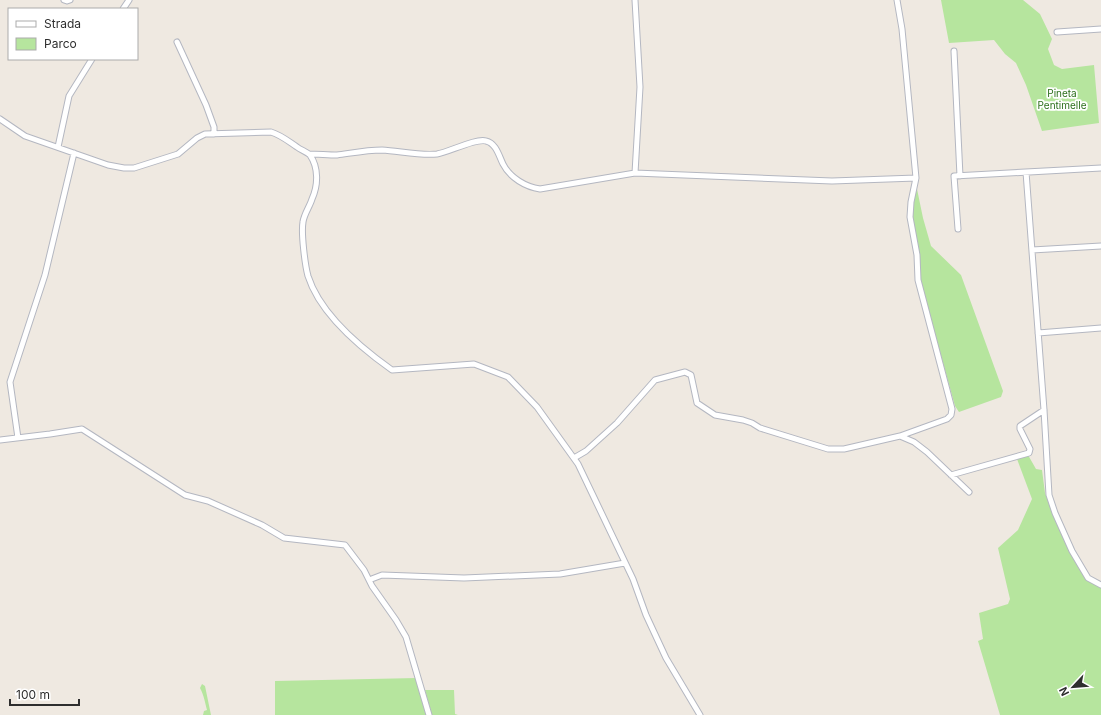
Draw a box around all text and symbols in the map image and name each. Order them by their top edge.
legend [8,8,138,60]
text: Strada [44,16,81,31]
text: Parco [44,36,77,51]
park label: Pineta Pentimelle [1037,87,1087,111]
north arrow [1053,667,1093,707]
scale bar [10,681,79,707]
text: N [1056,685,1072,698]
text: 100 m [16,687,50,702]

